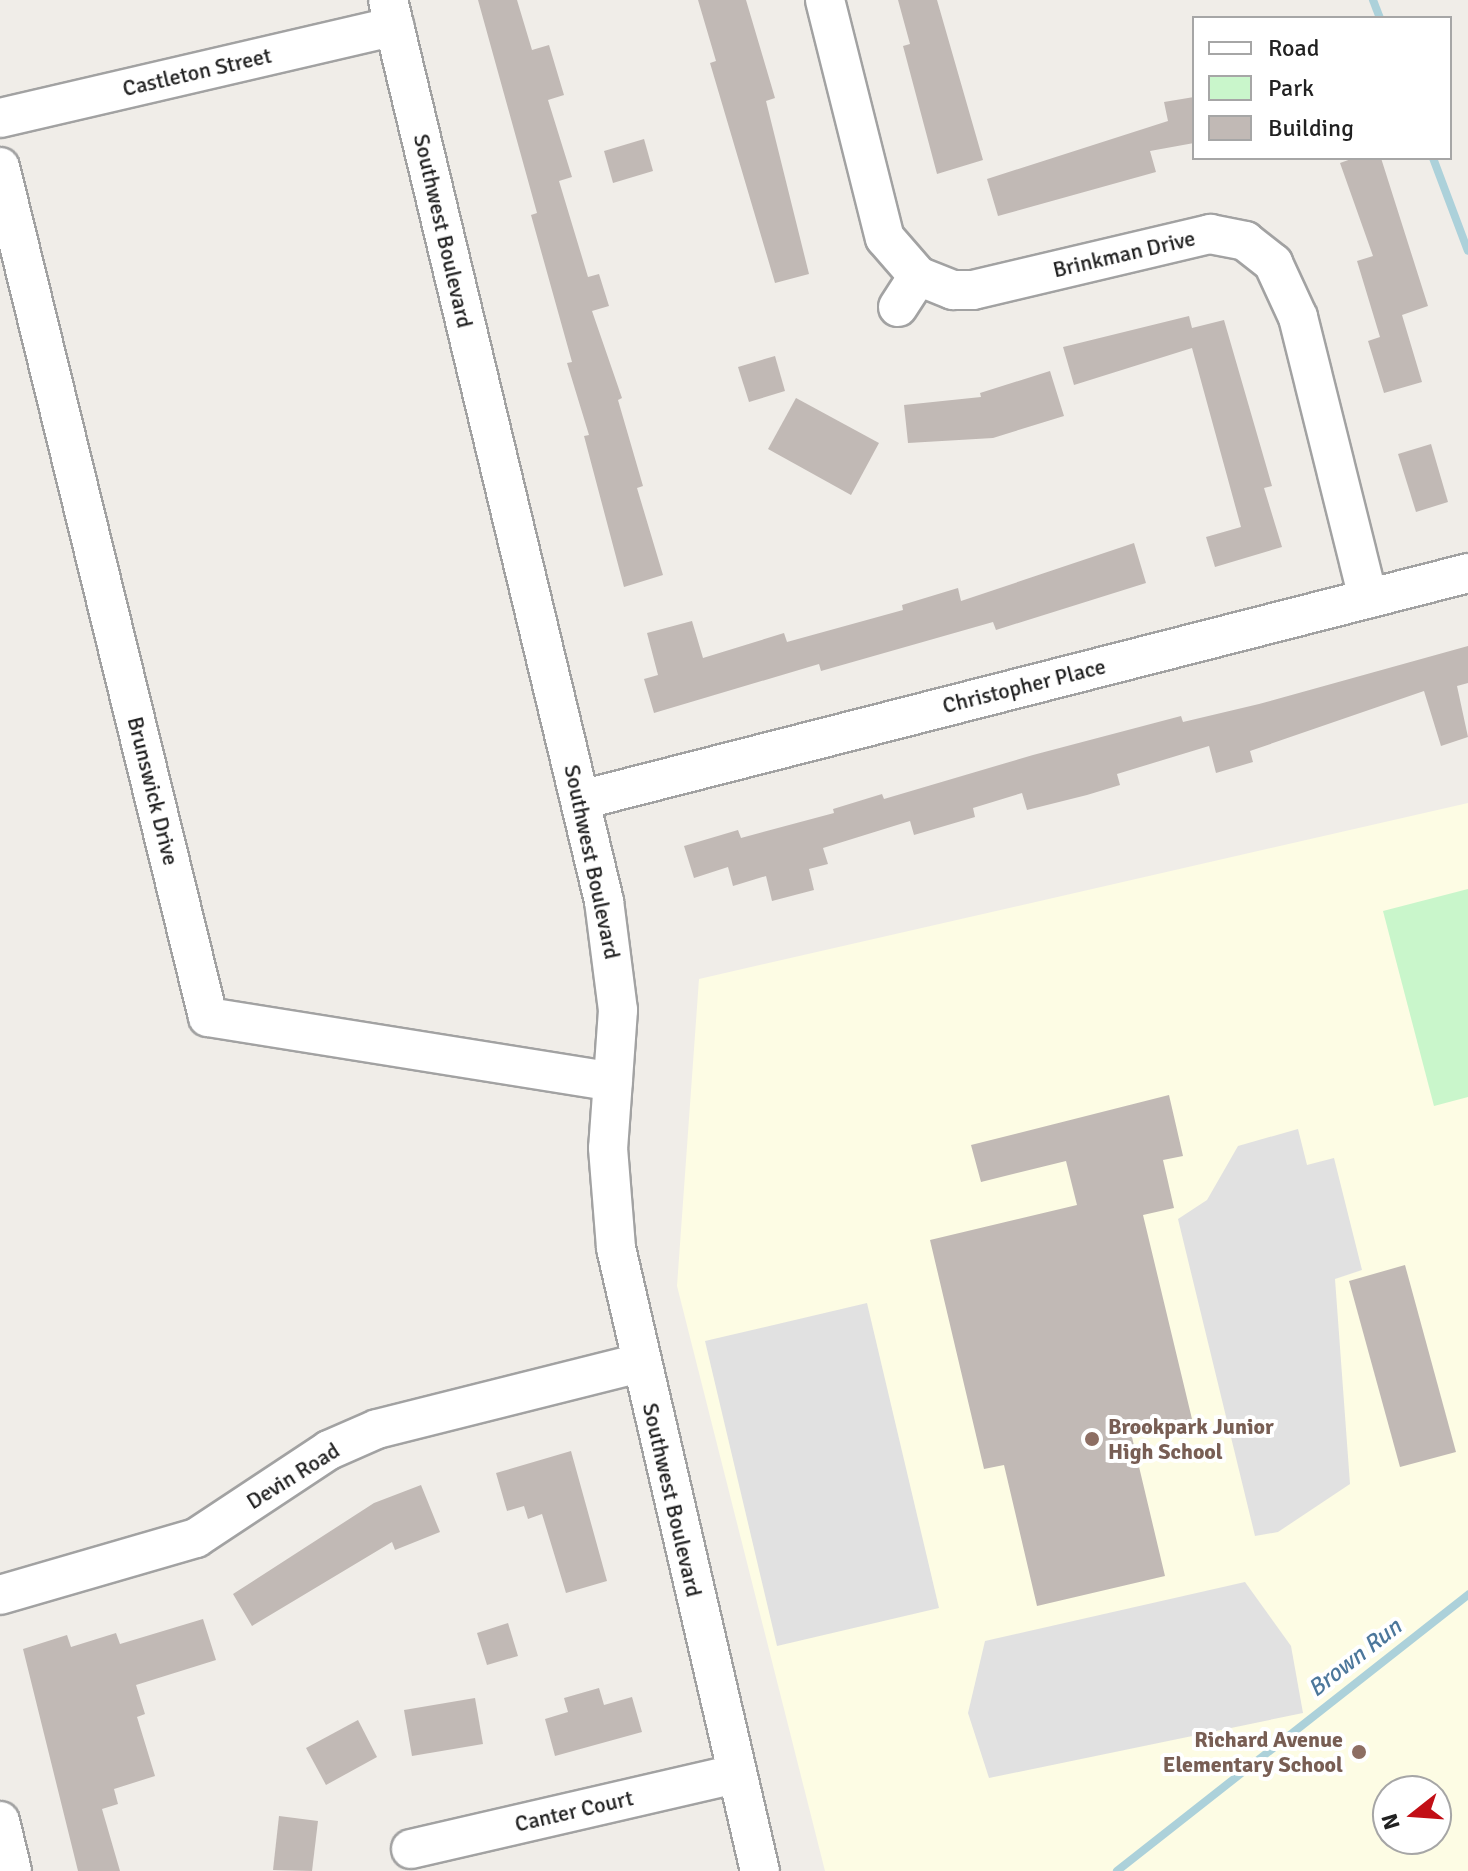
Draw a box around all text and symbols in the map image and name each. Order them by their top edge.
legend [1192,16,1452,160]
text: Road [1268,33,1319,63]
street label: Castleton Street [120,42,274,102]
text: Park [1268,73,1314,103]
text: Building [1268,113,1354,143]
street label: Southwest Boulevard [408,131,478,331]
street label: Brinkman Drive [1050,225,1198,283]
street label: Christopher Place [940,653,1108,719]
street label: Brunswick Drive [122,714,184,868]
street label: Southwest Boulevard [558,762,626,962]
street label: Southwest Boulevard [637,1400,707,1600]
place label: Brookpark Junior High School [1108,1413,1274,1464]
marker: Brookpark Junior High School [1083,1430,1101,1448]
street label: Devin Road [242,1437,344,1515]
water label: Brown Run [1303,1613,1407,1703]
place label: Richard Avenue Elementary School [1163,1726,1343,1778]
marker: Richard Avenue Elementary School [1350,1743,1368,1761]
north arrow [1372,1775,1452,1855]
street label: Canter Court [512,1785,636,1837]
text: N [1375,1810,1406,1833]

